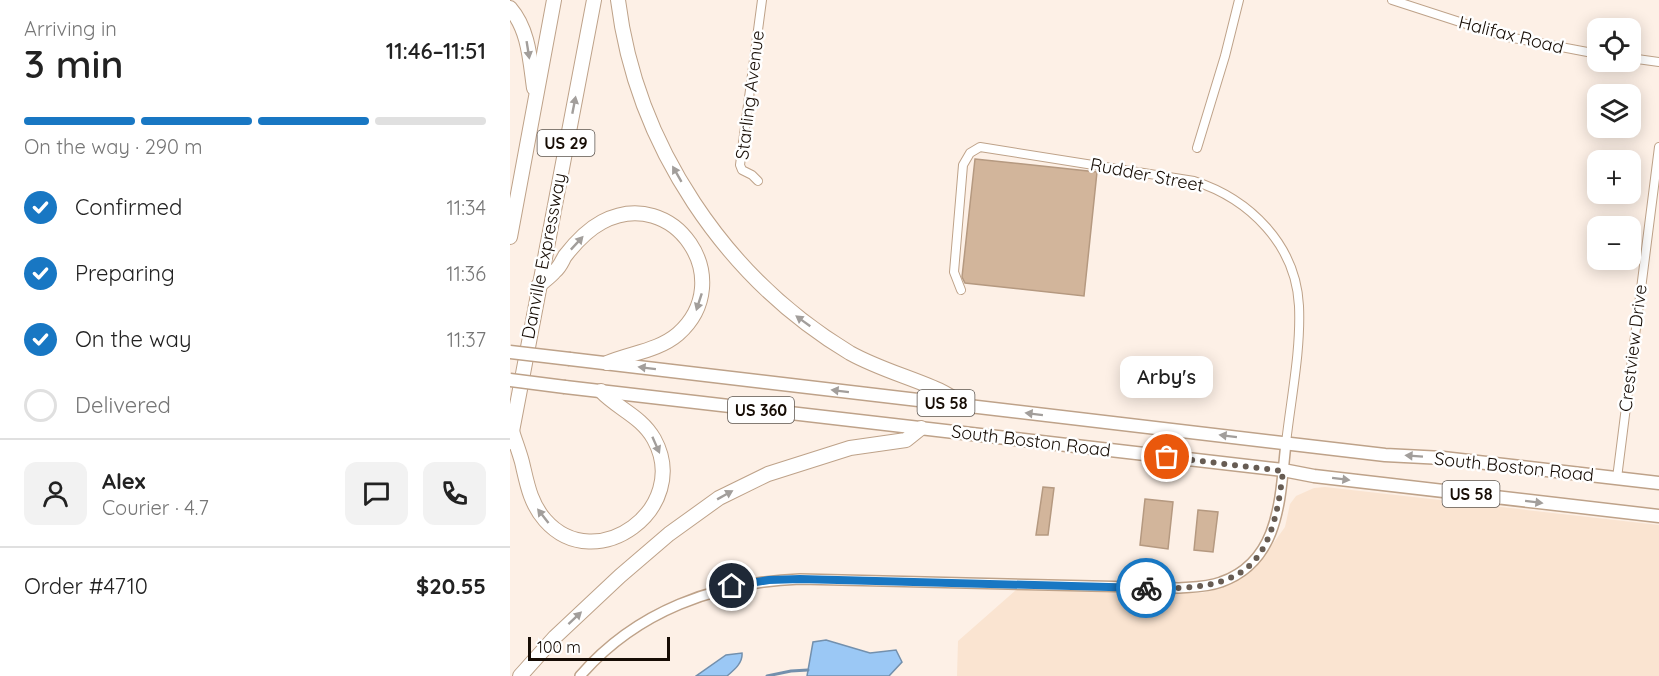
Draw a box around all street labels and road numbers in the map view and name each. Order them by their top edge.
street label: Halifax Road [1456,10,1566,59]
street label: Starling Avenue [730,29,769,161]
road number: US 29 [538,130,594,156]
street label: Rudder Street [1088,152,1206,197]
street label: Danville Expressway [516,171,571,341]
street label: Crestview Drive [1613,283,1652,413]
road number: US 58 [918,390,974,416]
road number: US 360 [728,397,794,423]
street label: South Boston Road [950,419,1112,462]
street label: South Boston Road [1433,447,1595,486]
road number: US 58 [1442,481,1500,507]

